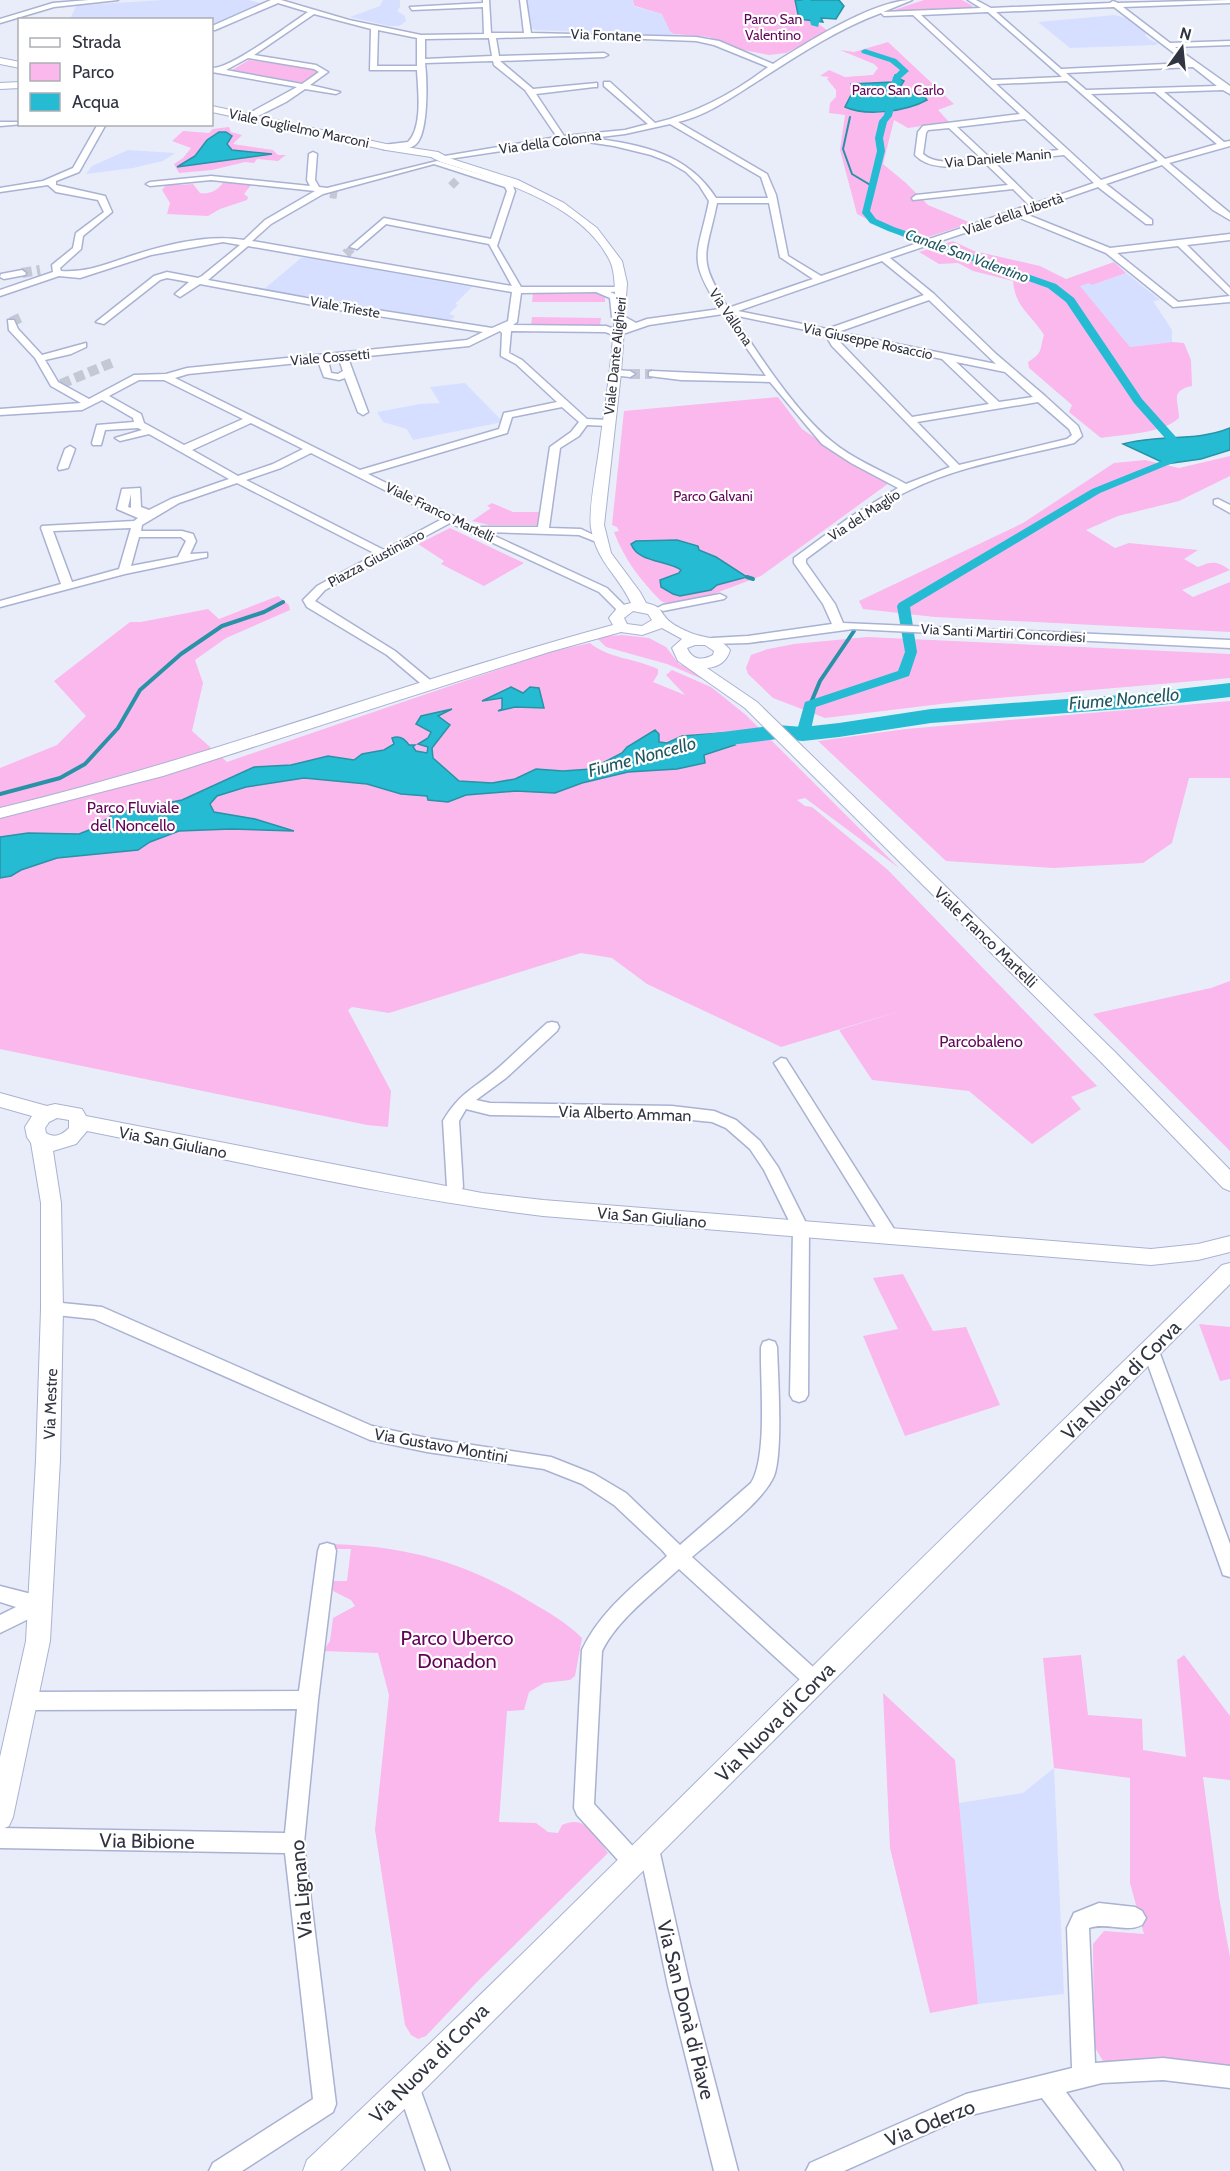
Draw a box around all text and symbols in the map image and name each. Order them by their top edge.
park label: Parco San Valentino [744,10,802,44]
legend [18,18,213,126]
north arrow [1152,18,1212,78]
text: N [1178,23,1194,45]
street label: Via Fontane [570,25,642,45]
text: Strada [72,31,122,53]
text: Parco [72,61,114,83]
park label: Parco San Carlo [852,81,945,99]
text: Acqua [72,91,119,113]
street label: Viale Guglielmo Marconi [227,104,371,152]
street label: Via della Colonna [498,126,602,158]
street label: Via Daniele Manin [944,144,1052,172]
street label: Viale della Libertà [961,188,1066,240]
water label: Canale San Valentino [903,225,1031,287]
street label: Via Vallona [705,285,757,349]
street label: Viale Trieste [309,292,381,322]
street label: Viale Dante Alighieri [600,296,630,416]
street label: Via Giuseppe Rosaccio [801,318,935,364]
street label: Viale Cossetti [290,345,371,369]
street label: Viale Franco Martelli [383,478,497,546]
street label: Via del Maglio [825,485,904,545]
park label: Parco Galvani [673,487,753,505]
street label: Piazza Giustiniano [325,525,428,591]
street label: Via Santi Martiri Concordiesi [920,620,1086,646]
water label: Fiume Noncello [1068,683,1180,715]
water label: Fiume Noncello [586,732,698,782]
park label: Parco Fluviale del Noncello [87,798,179,835]
street label: Viale Franco Martelli [930,883,1041,991]
park label: Parcobaleno [939,1032,1023,1051]
street label: Via Alberto Amman [558,1102,692,1125]
street label: Via San Giuliano [117,1123,229,1162]
street label: Via San Giuliano [596,1203,708,1232]
street label: Via Nuova di Corva [1056,1315,1186,1445]
street label: Via Mestre [40,1368,61,1440]
street label: Via Gustavo Montini [373,1424,509,1467]
park label: Parco Uberco Donadon [401,1626,513,1673]
street label: Via Nuova di Corva [710,1657,840,1787]
street label: Via Bibione [99,1828,195,1854]
street label: Via Lignano [285,1839,317,1939]
street label: Via San Donà di Piave [652,1918,720,2102]
street label: Via Nuova di Corva [364,1998,494,2128]
street label: Via Oderzo [882,2094,978,2152]

